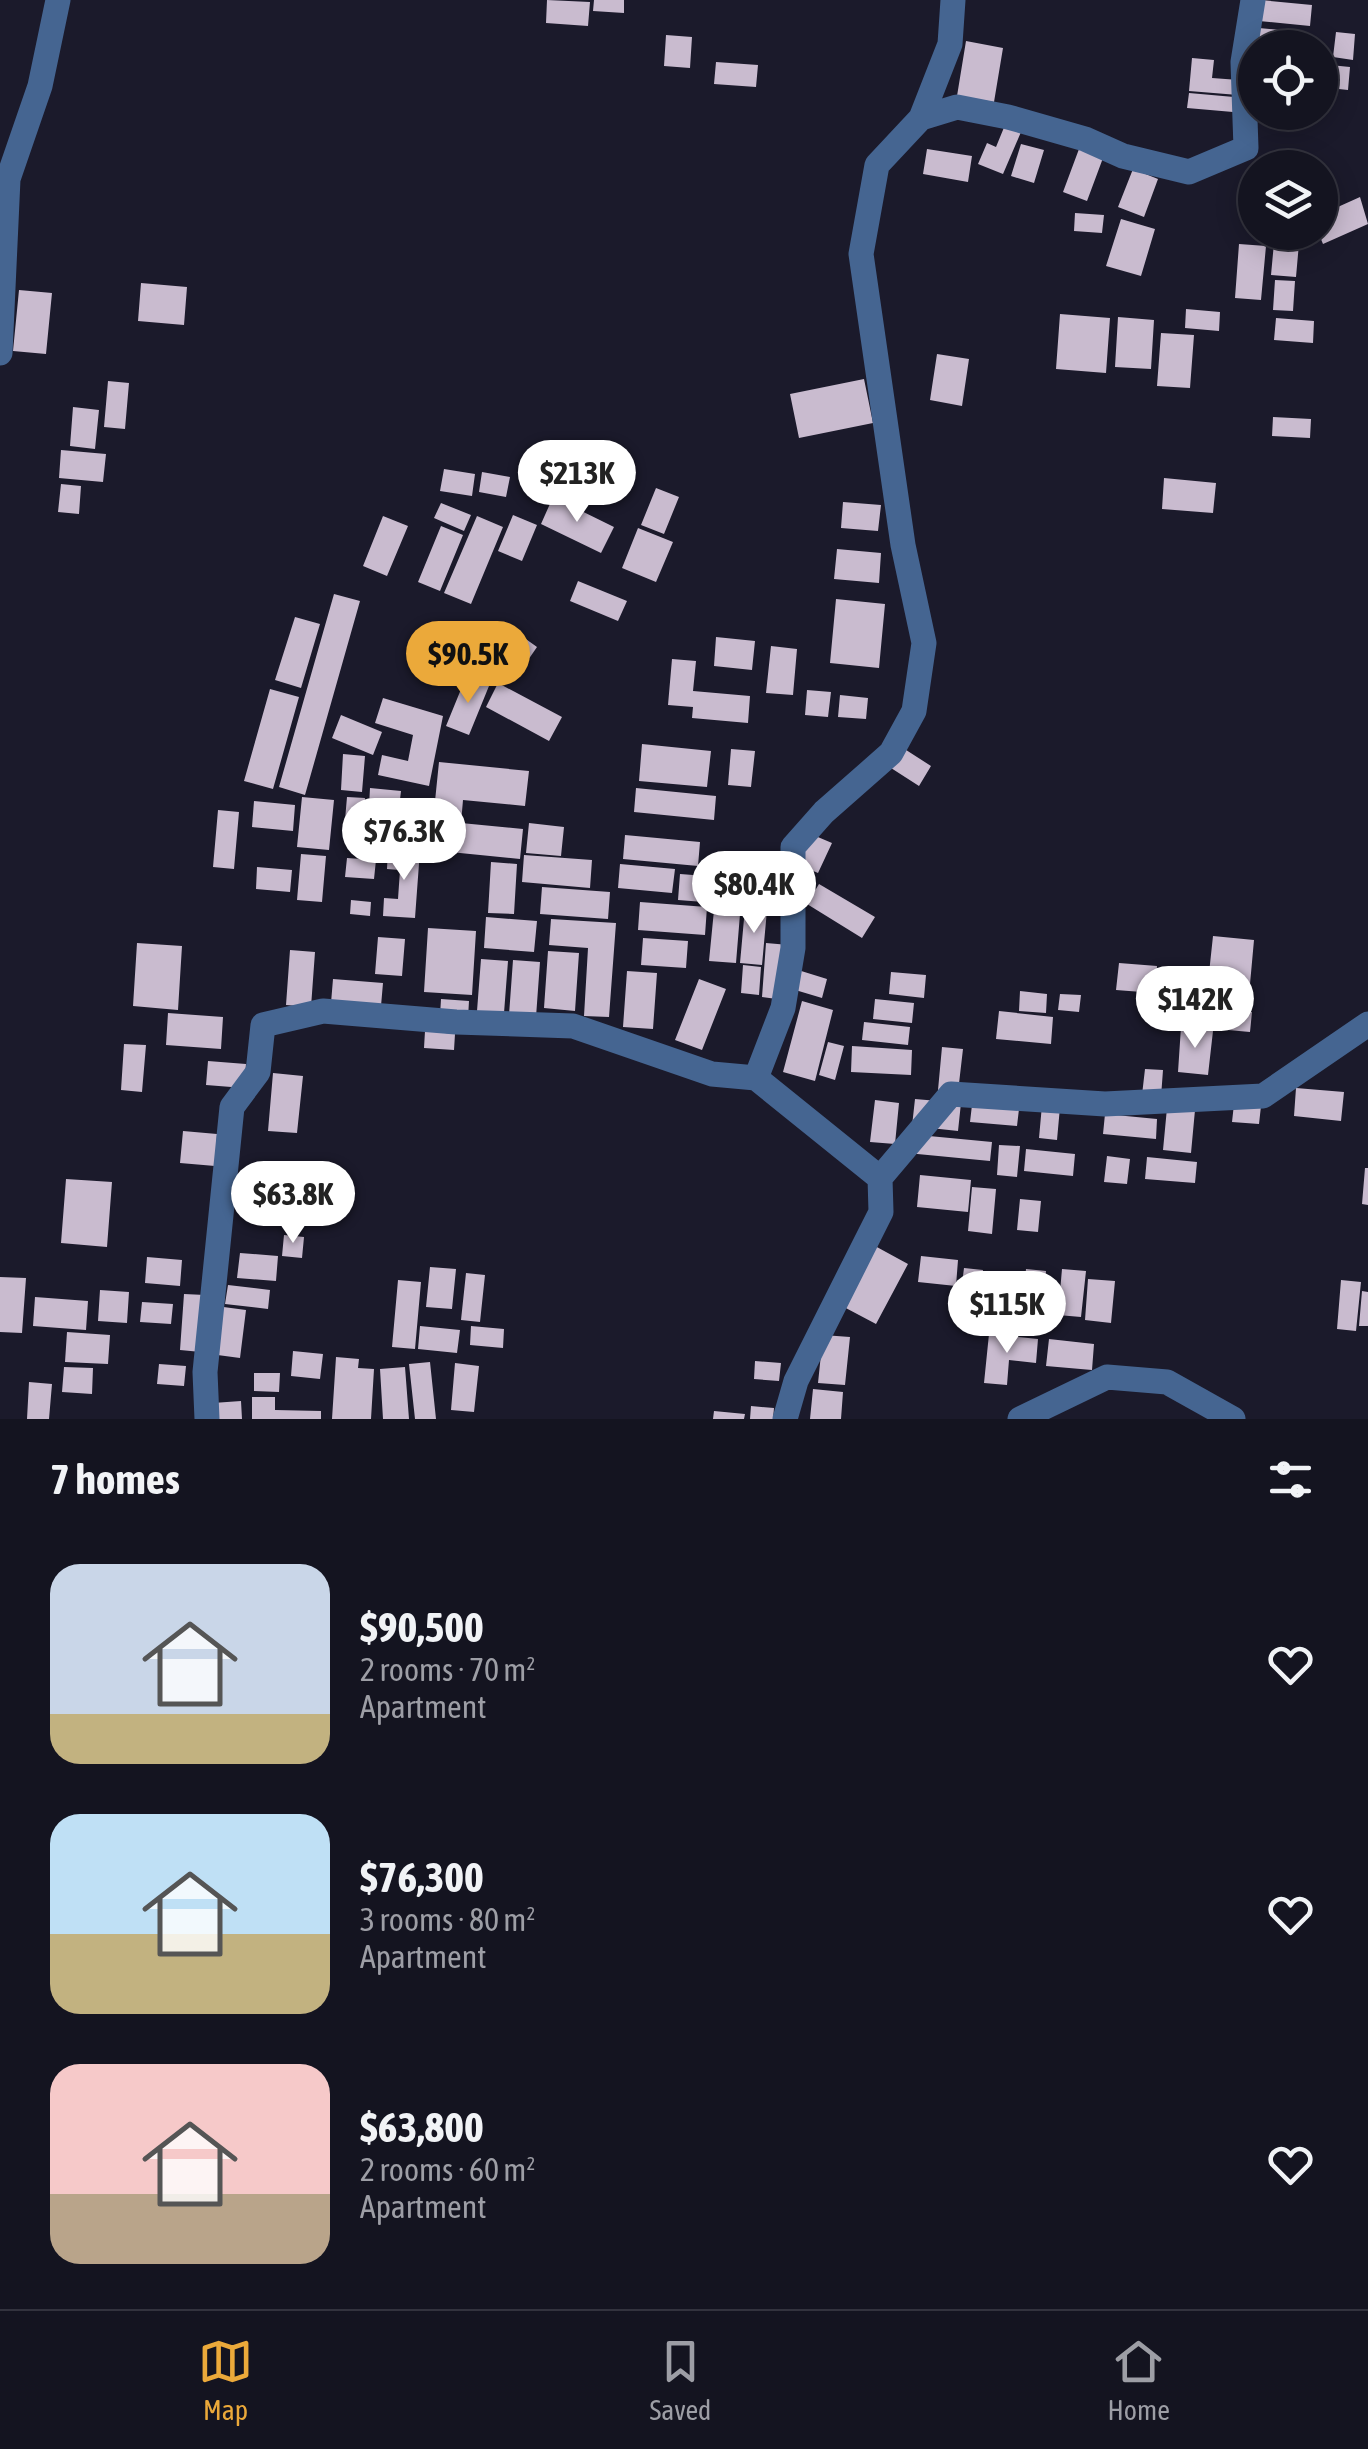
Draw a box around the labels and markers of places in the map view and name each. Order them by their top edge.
pin: $213K [507,440,647,525]
pin: $90.5K [387,621,549,706]
pin: $76.3K [323,798,485,883]
pin: $80.4K [673,851,835,936]
pin: $142K [1125,966,1265,1051]
pin: $63.8K [212,1161,374,1246]
pin: $115K [937,1271,1077,1356]

